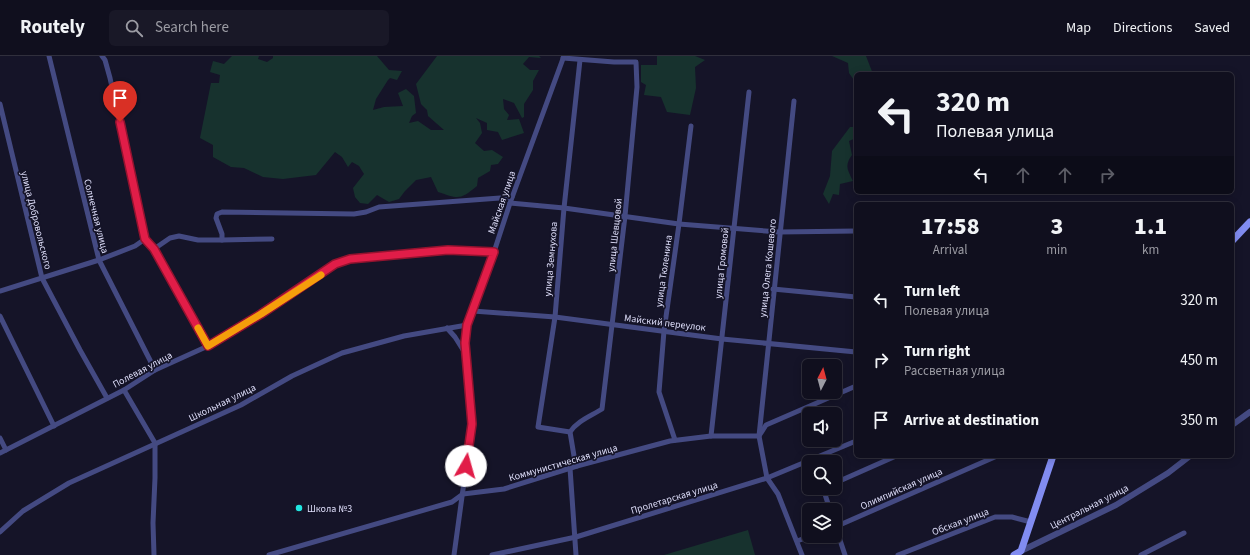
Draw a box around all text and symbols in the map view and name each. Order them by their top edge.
search box [109,10,389,46]
text: Routely [20,14,85,41]
icon: search [123,17,145,39]
text: Search here [155,17,229,38]
text: Map [1066,18,1091,38]
text: Directions [1113,18,1172,38]
text: Saved [1194,18,1230,38]
pin [103,81,137,122]
text: 320 m [936,82,1010,122]
icon: arrive [109,87,131,109]
icon: left [870,88,922,140]
text: Полевая улица [936,119,1054,144]
icon: left [970,164,992,186]
icon: ahead [1012,164,1034,186]
icon: ahead [1054,164,1076,186]
icon: right [1096,164,1118,186]
street label: Майская улица [485,169,519,236]
street label: улица Добровольского [17,170,55,271]
street label: Солнечная улица [80,178,112,255]
street label: улица Шевцовой [604,197,626,273]
text: 17:58 [921,209,979,244]
text: 3 [1050,209,1063,244]
text: 1.1 [1134,209,1167,244]
street label: улица Олега Кошевого [756,218,780,318]
street label: улица Земнухова [541,221,561,297]
street label: улица Громовой [711,227,733,299]
street label: улица Тюленина [652,234,676,308]
text: Arrival [933,241,968,259]
text: min [1046,241,1067,259]
text: km [1142,241,1159,259]
text: Turn left [904,281,960,302]
icon: left [870,289,892,311]
text: 320 m [1180,290,1218,311]
text: Полевая улица [904,302,989,320]
street label: Майский переулок [623,311,707,335]
text: Turn right [904,341,970,362]
street label: Полевая улица [110,348,175,391]
icon: right [870,349,892,371]
text: 450 m [1180,350,1218,371]
north arrow [802,359,842,399]
map controls [802,359,842,543]
text: Рассветная улица [904,362,1005,380]
street label: Школьная улица [186,381,258,425]
button: sound [802,407,842,447]
icon: arrive [870,409,892,431]
text: Arrive at destination [904,410,1039,431]
text: 350 m [1180,410,1218,431]
street label: Коммунистическая улица [507,441,619,485]
position arrow [445,445,487,487]
button: search [802,455,842,495]
street label: Олимпийская улица [858,465,945,513]
street label: Пролетарская улица [629,478,720,518]
street label: Центральная улица [1048,481,1131,533]
place label: Школа №3 [307,502,352,516]
marker: Школа №3 [294,503,304,513]
button: layers [802,503,842,543]
street label: Обская улица [930,505,991,539]

